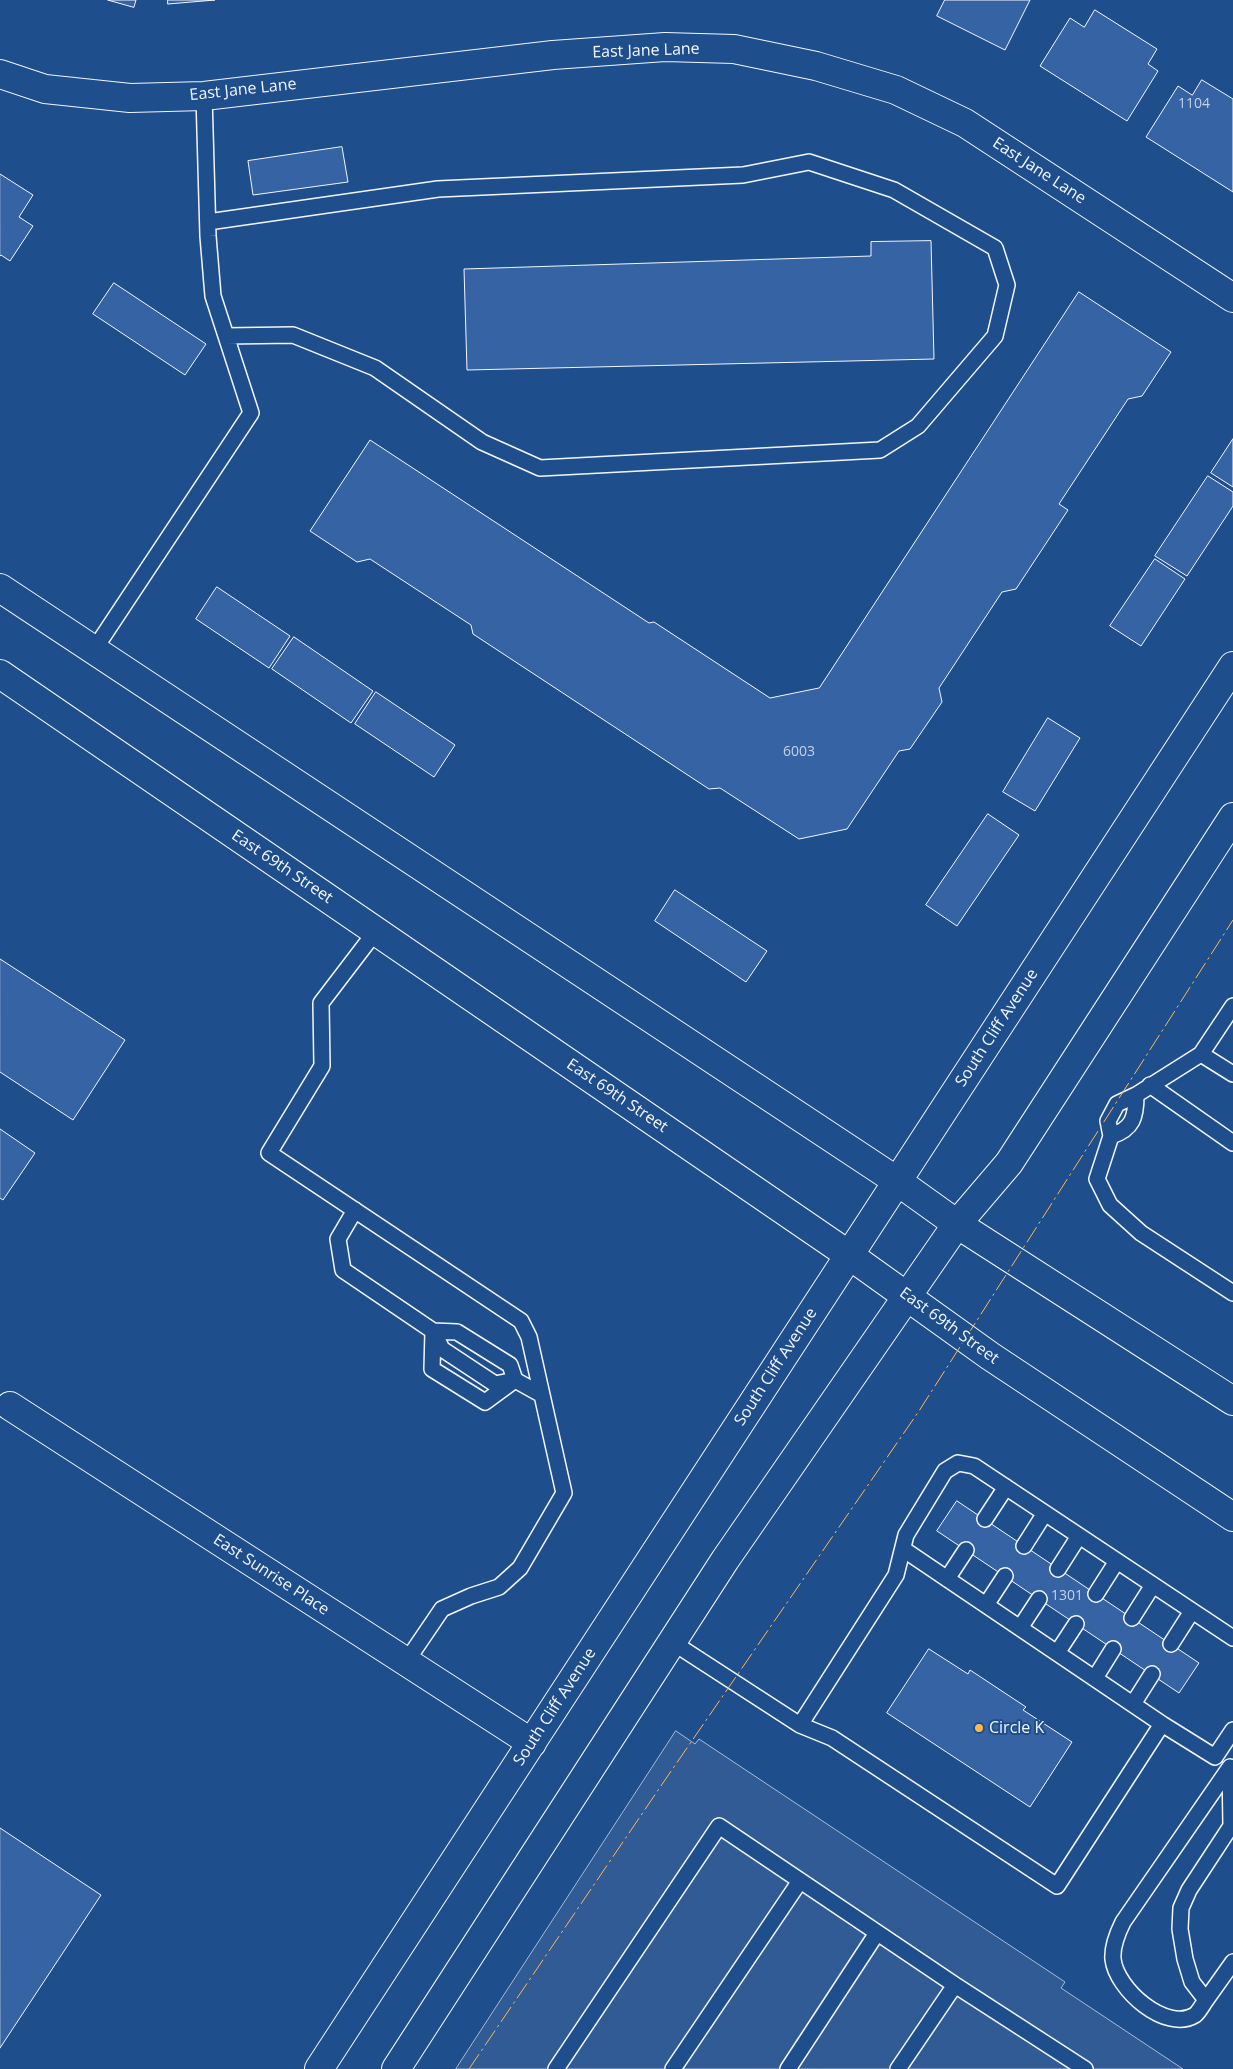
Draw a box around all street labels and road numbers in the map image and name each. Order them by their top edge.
street label: East Jane Lane [592,40,700,62]
street label: East Jane Lane [189,75,297,105]
street label: East Jane Lane [989,134,1089,208]
street label: East 69th Street [228,826,336,908]
street label: South Cliff Avenue [952,965,1042,1091]
street label: East 69th Street [563,1055,671,1137]
street label: East 69th Street [896,1284,1002,1368]
street label: South Cliff Avenue [731,1304,821,1430]
street label: East Sunrise Place [209,1530,333,1620]
street label: South Cliff Avenue [510,1644,600,1770]

